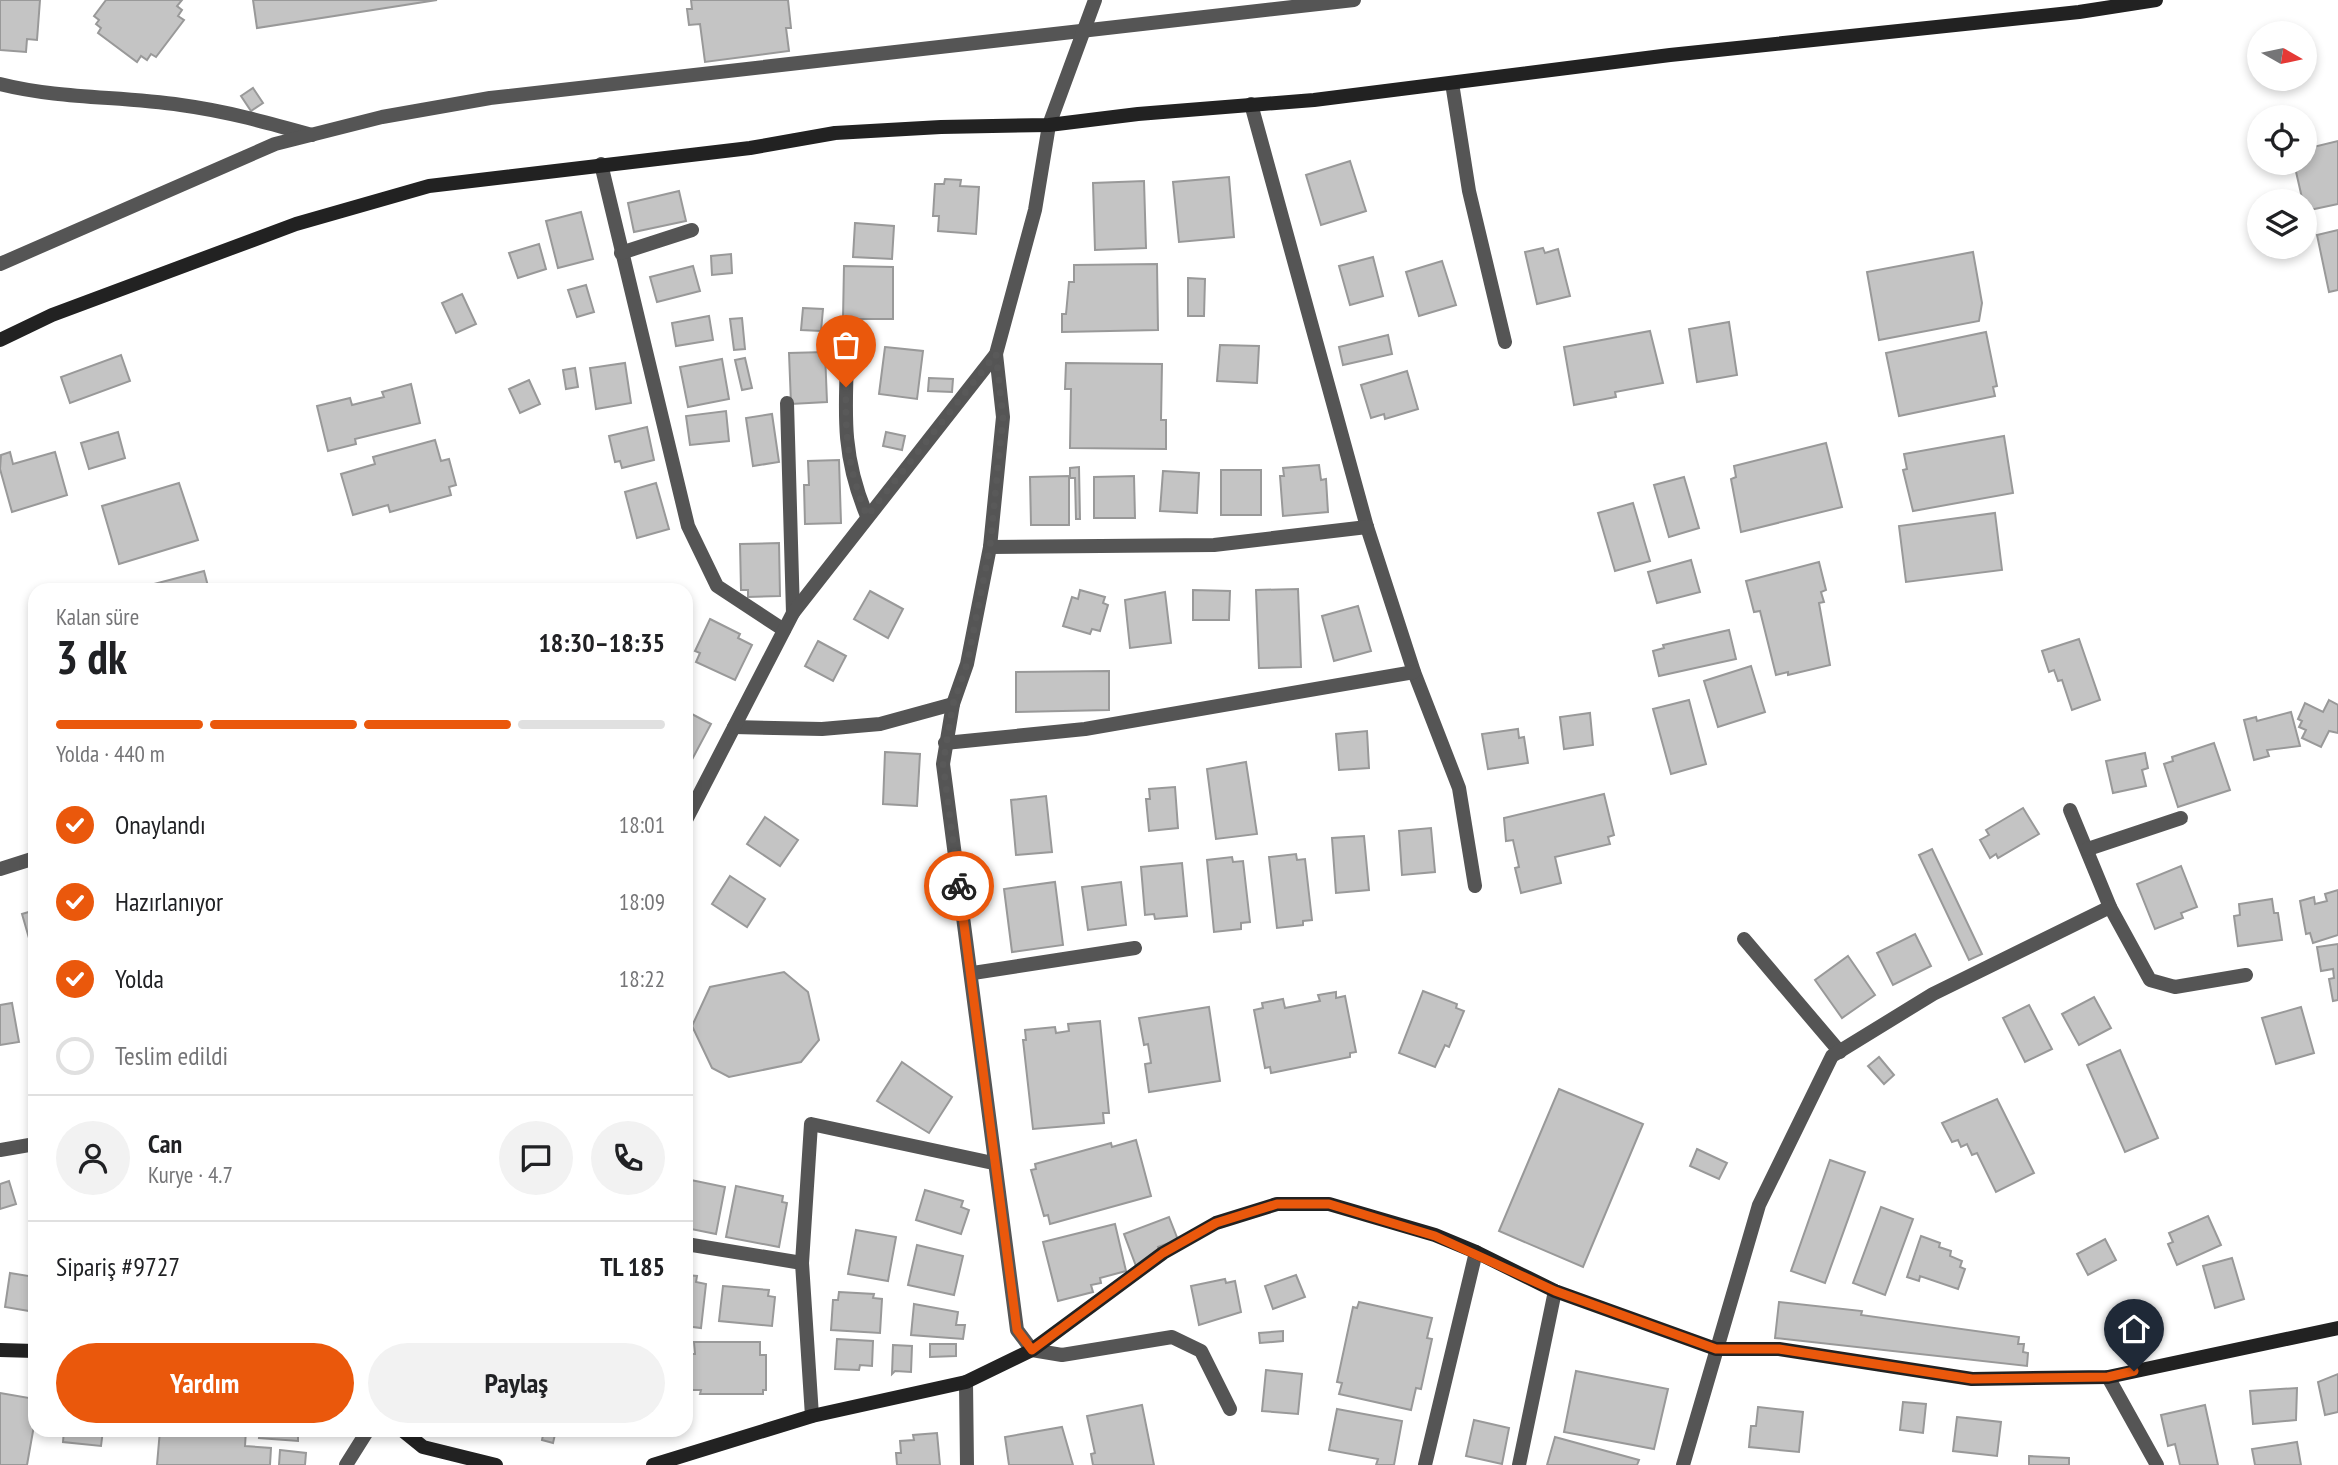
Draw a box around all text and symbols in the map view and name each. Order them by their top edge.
north arrow [2247,21,2317,91]
map controls [2247,21,2317,259]
button: locate [2247,105,2317,175]
button: layers [2247,189,2317,259]
pin [816,315,876,387]
icon: bag [827,326,865,364]
text: Kalan süre [56,602,139,631]
text: 18:30–18:35 [538,626,665,659]
text: 3 dk [56,627,127,687]
text: Yolda · 440 m [56,739,165,768]
icon: check [56,806,94,844]
text: Onaylandı [115,808,206,841]
text: 18:01 [619,810,665,839]
courier [924,851,994,921]
icon: bike [940,867,978,905]
icon: check [56,883,94,921]
text: Hazırlanıyor [115,885,223,918]
text: 18:09 [619,887,665,916]
icon: check [56,960,94,998]
text: Yolda [115,962,164,995]
text: 18:22 [619,964,665,993]
text: Teslim edildi [115,1039,228,1072]
button: person [56,1121,130,1195]
button: chat [499,1121,573,1195]
button: phone [591,1121,665,1195]
text: Can [148,1127,182,1160]
text: Kurye · 4.7 [148,1160,233,1189]
text: Sipariş #9727 [56,1250,180,1283]
text: TL 185 [600,1250,665,1283]
pin [2104,1299,2164,1371]
icon: home [2115,1310,2153,1348]
button: Yardım [56,1343,354,1423]
button: Paylaş [368,1343,665,1423]

